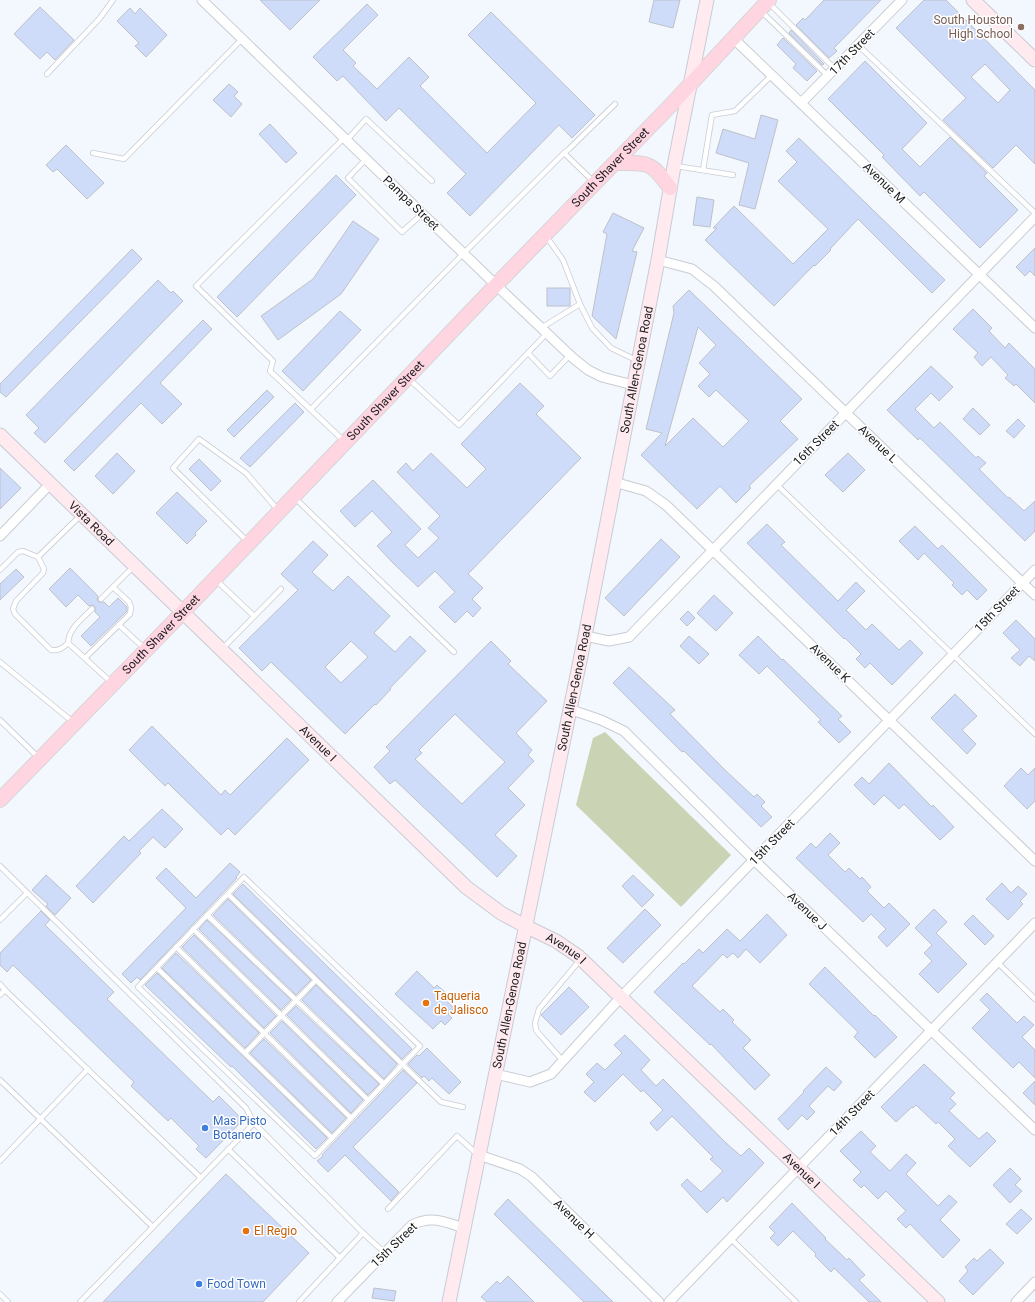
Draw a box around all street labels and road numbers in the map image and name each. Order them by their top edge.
street label: 17th Street [827,26,877,78]
street label: South Shaver Street [569,125,652,210]
street label: Avenue M [860,160,908,206]
street label: Pampa Street [380,173,442,233]
street label: South Allen-Genoa Road [618,305,656,434]
street label: South Shaver Street [344,358,427,443]
street label: 16th Street [790,417,842,469]
street label: Avenue L [856,422,901,466]
street label: Vista Road [66,498,117,549]
street label: 15th Street [972,583,1022,635]
street label: South Shaver Street [119,592,203,677]
street label: South Allen-Genoa Road [555,623,594,752]
street label: Avenue K [807,641,853,686]
street label: Avenue I [297,723,339,764]
street label: 15th Street [747,816,797,868]
street label: Avenue J [785,889,829,933]
street label: Avenue I [544,930,589,967]
street label: South Allen-Genoa Road [490,940,529,1070]
street label: 14th Street [827,1087,877,1139]
street label: Avenue I [780,1150,823,1192]
street label: Avenue H [551,1196,597,1242]
street label: 15th Street [368,1220,420,1270]

